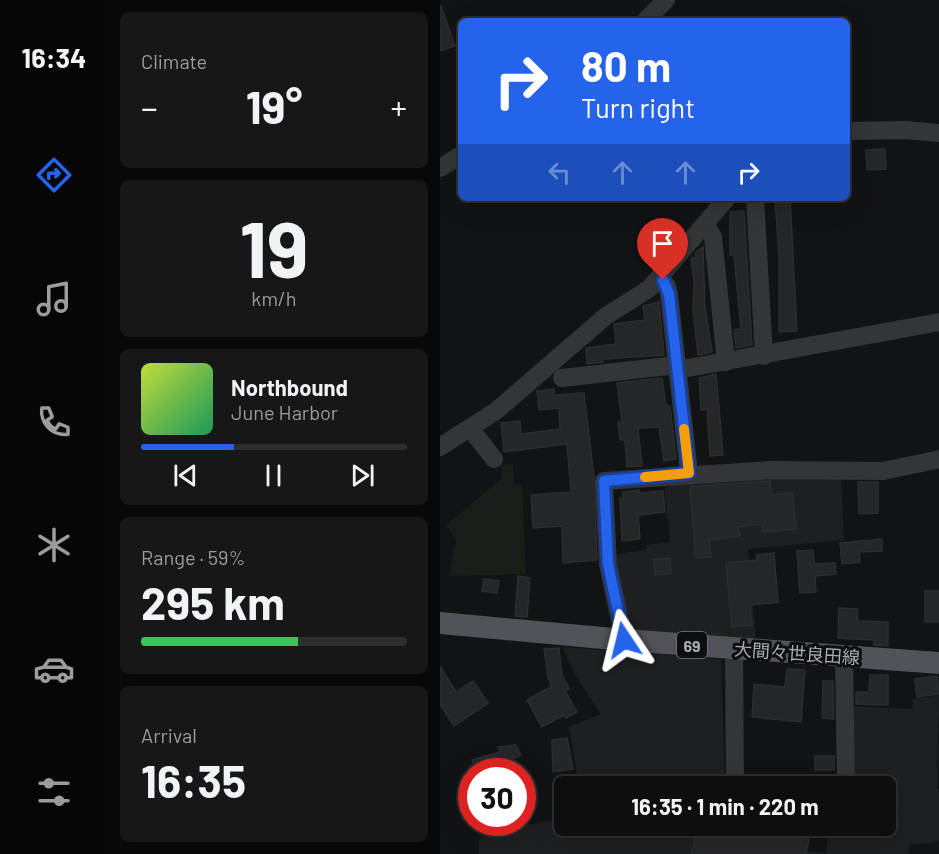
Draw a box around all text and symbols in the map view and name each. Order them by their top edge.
text: 80 m [581,40,671,90]
text: 16:34 [22,41,86,73]
icon: right [482,42,560,120]
text: Climate [141,49,207,73]
text: 19° [246,79,302,133]
text: − [141,87,158,127]
text: + [391,87,407,127]
text: Turn right [581,91,695,123]
icon: directions [33,154,75,196]
icon: left [543,156,576,189]
icon: ahead [606,156,639,189]
icon: ahead [669,156,702,189]
icon: right [732,156,765,189]
text: 19 [239,200,309,294]
pin [637,218,688,280]
icon: arrive [646,227,679,260]
icon: music [33,278,75,320]
text: km/h [251,286,297,310]
text: Northbound [231,374,348,400]
text: June Harbor [231,400,338,424]
icon: phone [33,401,75,443]
icon: previous [169,459,202,492]
icon: pause [257,459,290,492]
icon: next [346,459,379,492]
icon: climate [33,524,75,566]
text: Range · 59% [141,545,245,569]
text: 295 km [141,575,285,629]
position arrow [592,608,656,672]
road number: 69 [677,632,707,658]
street label: 大間々世良田線 [733,638,861,668]
icon: car [33,648,75,690]
text: Arrival [141,723,197,747]
text: 16:35 [141,753,246,807]
speed limit sign: 30 [458,758,536,836]
icon: filters [33,771,75,813]
text: 16:35 · 1 min · 220 m [631,793,819,819]

